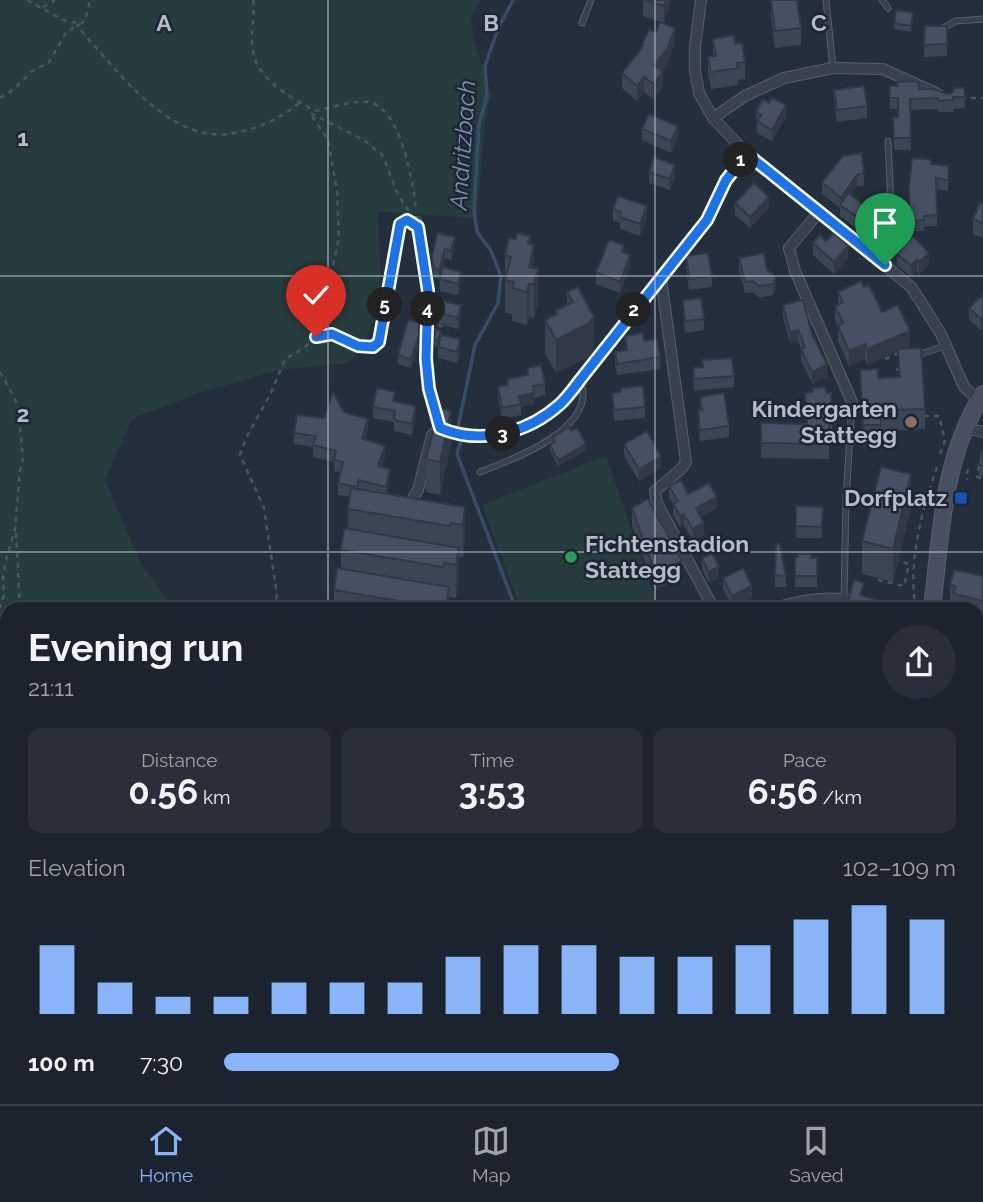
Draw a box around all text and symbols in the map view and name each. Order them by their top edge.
text: A [156,9,172,36]
text: B [483,9,499,36]
text: C [811,9,827,36]
water label: Andritzbach [443,79,482,213]
text: 1 [17,124,29,151]
pin: 1 [724,142,758,178]
text: 1 [736,148,745,170]
pin [855,193,915,265]
icon: arrive [866,204,904,242]
pin [286,265,346,337]
icon: check [297,276,335,314]
pin: 5 [368,288,402,322]
pin: 4 [410,292,446,326]
pin: 2 [616,292,652,328]
text: 5 [379,293,390,315]
text: 4 [422,297,433,319]
text: 2 [628,298,639,320]
place label: Kindergarten Stattegg [751,395,897,448]
text: 2 [17,400,29,427]
marker: Kindergarten Stattegg [903,414,919,430]
pin: 3 [486,416,520,452]
text: 3 [497,422,508,444]
place label: Dorfplatz [844,484,947,511]
marker: Dorfplatz [953,490,969,506]
place label: Fichtenstadion Stattegg [585,530,749,583]
marker: Fichtenstadion Stattegg [563,549,579,565]
text: Evening run [28,625,243,670]
button: share [882,625,956,699]
text: 21:11 [28,674,74,701]
text: Distance [141,749,217,771]
text: Time [470,749,514,771]
text: Pace [783,749,826,771]
text: 0.56 [128,771,198,812]
text: 3:53 [458,771,526,812]
text: 6:56 [747,771,818,812]
text: km [198,786,231,808]
text: /km [818,786,862,808]
text: Elevation [28,854,126,881]
text: 102–109 m [843,854,956,881]
text: 100 m [28,1049,95,1076]
text: 7:30 [140,1049,183,1076]
tab: Home [139,1122,193,1186]
tab: Map [472,1122,511,1186]
tab: Saved [789,1122,844,1186]

